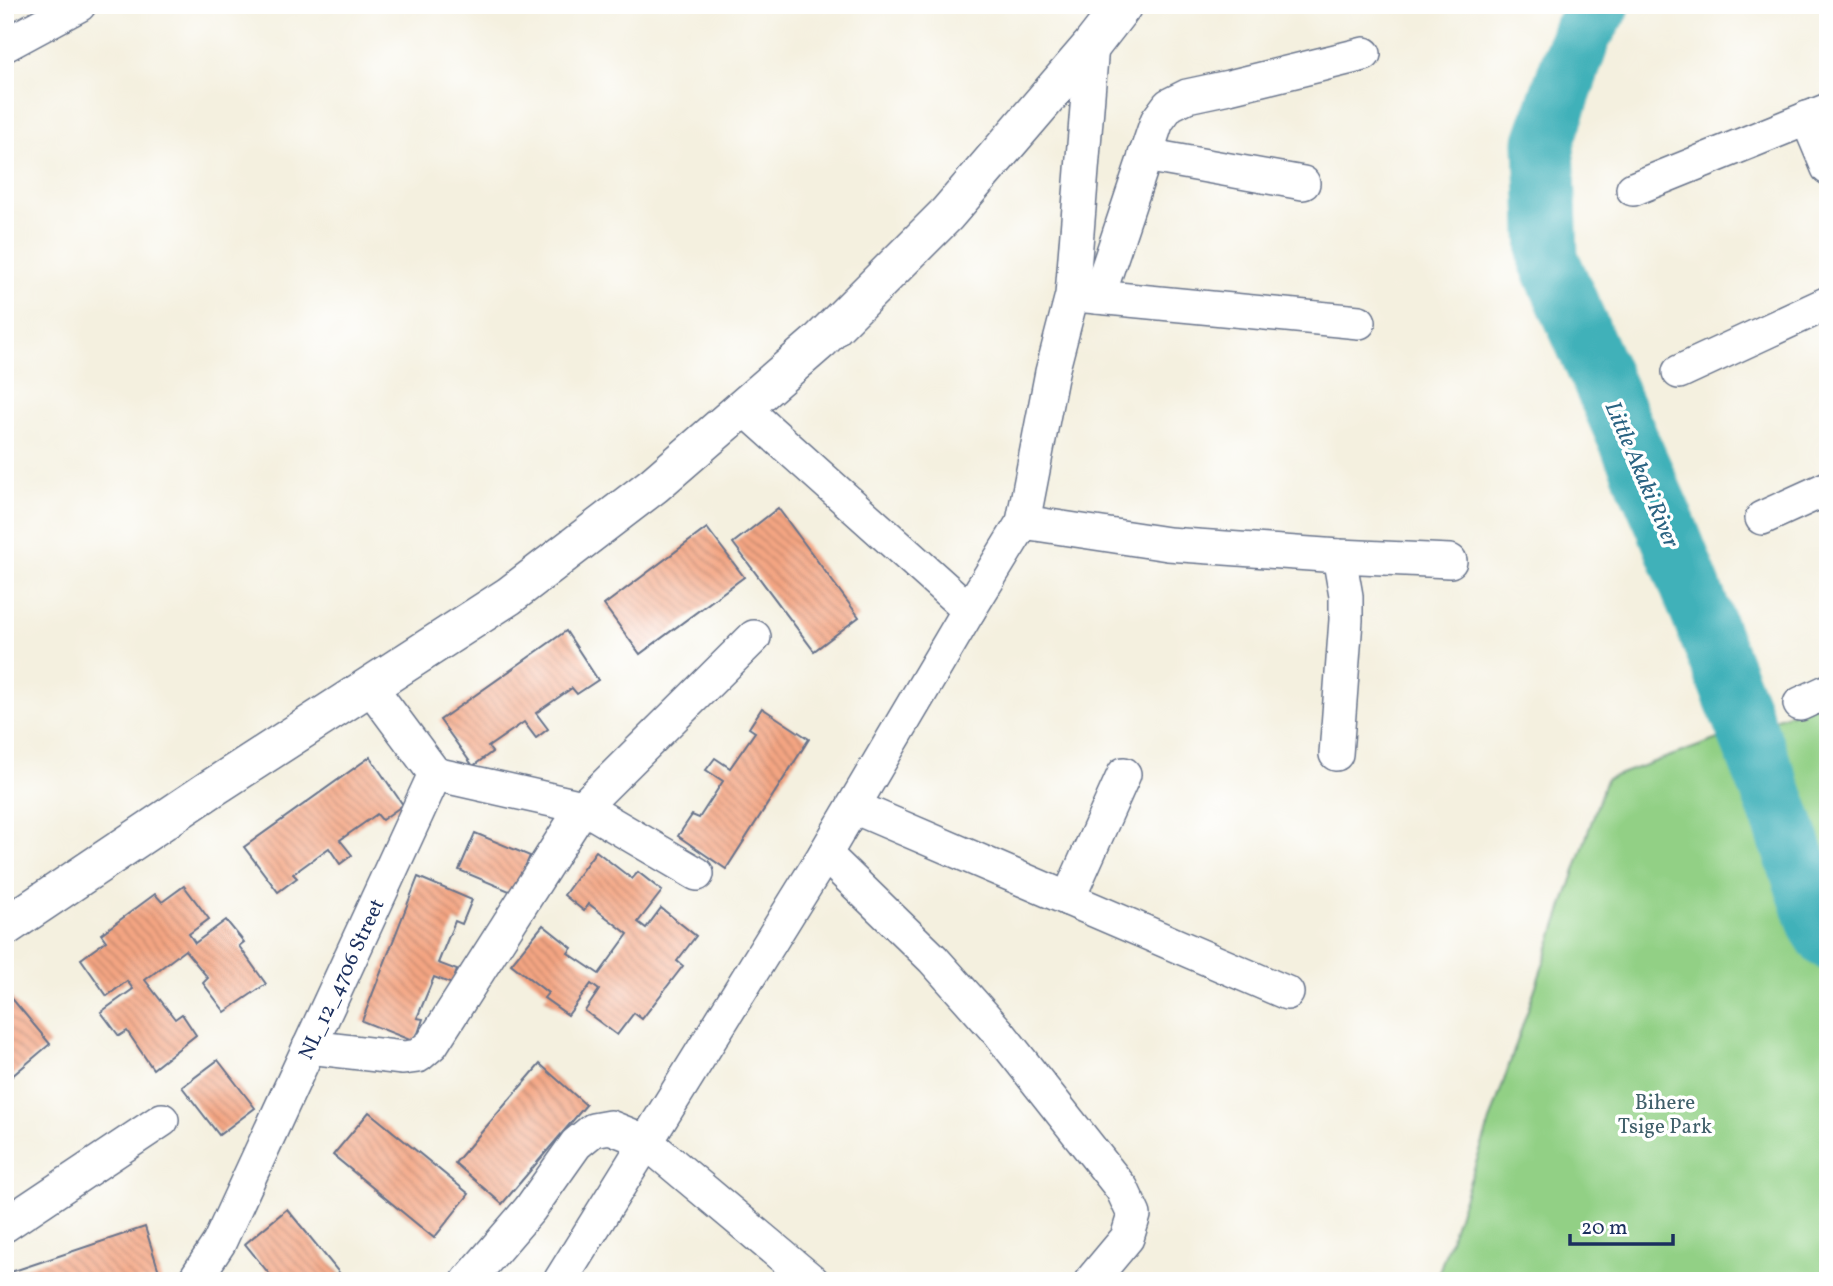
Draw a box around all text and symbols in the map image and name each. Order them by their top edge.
water label: Little Akaki River [1596,397,1687,553]
street label: NL_12_4706 Street [292,894,392,1065]
park label: Bihere Tsige Park [1618,1089,1713,1142]
scale bar [1570,1202,1674,1246]
text: 20 m [1581,1214,1627,1243]

